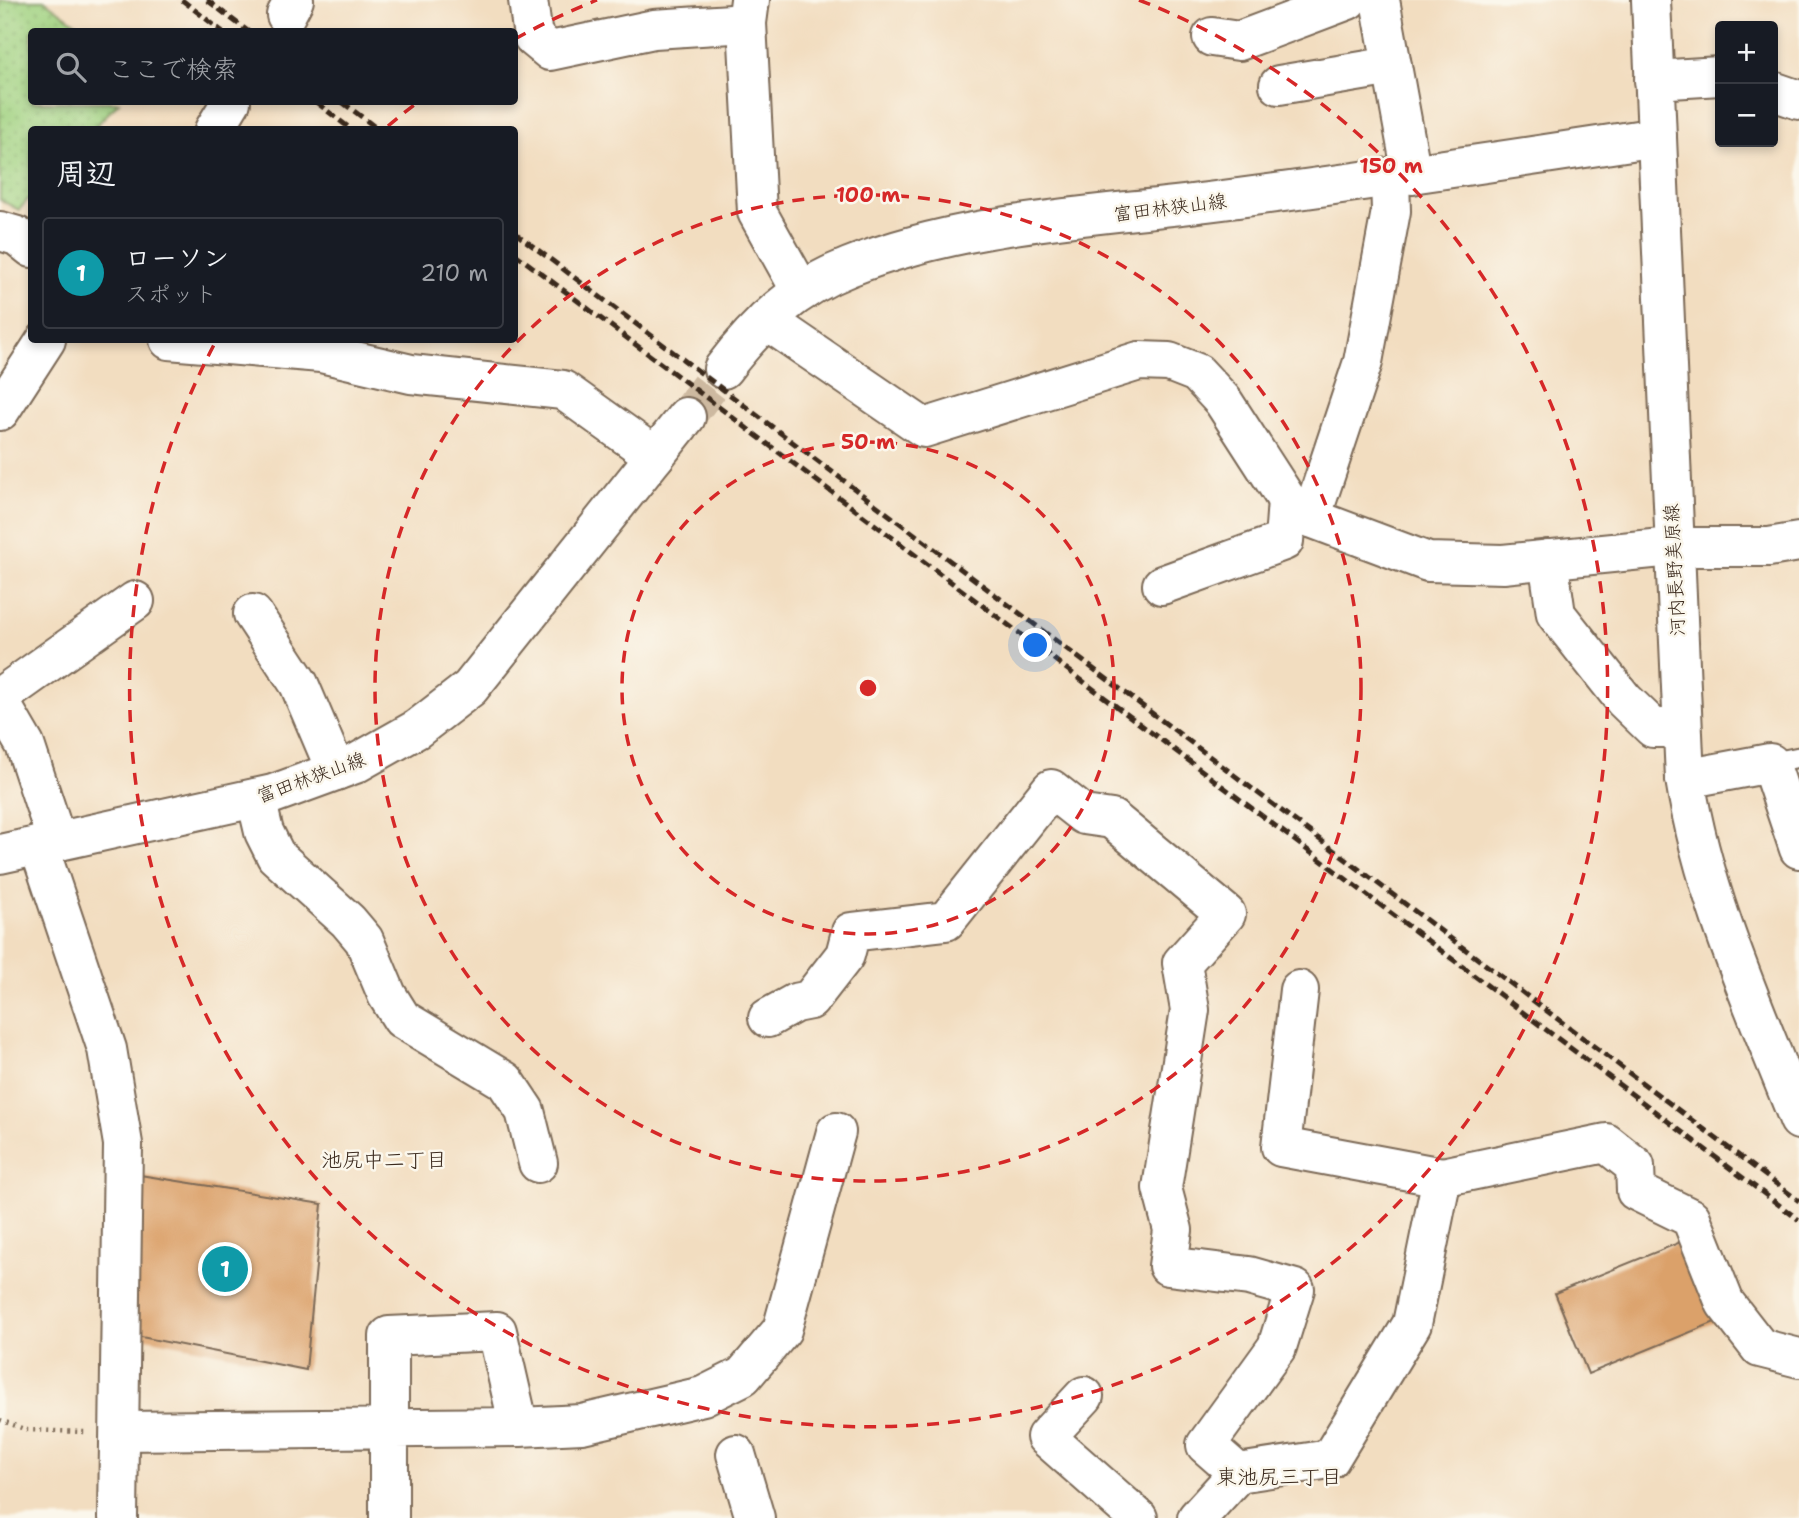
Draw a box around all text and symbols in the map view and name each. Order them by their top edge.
map controls [1715,21,1778,147]
button: + [1715,21,1778,84]
search box [28,28,518,105]
icon: search [52,48,90,86]
text: ここで検索 [108,51,238,86]
button: − [1715,84,1778,147]
text: 150 m [1359,152,1423,180]
text: 周辺 [56,153,116,194]
text: 100 m [836,181,900,209]
street label: 富田林狭山線 [1112,188,1228,227]
text: ローソン [125,240,229,275]
text: 1 [76,258,86,288]
text: 210 m [420,258,488,288]
text: スポット [125,279,217,309]
text: 50 m [841,428,895,456]
street label: 河内長野美原線 [1659,503,1690,637]
your location [1018,628,1052,662]
centre of rings [856,676,880,700]
street label: 富田林狭山線 [253,746,369,809]
district label: 池尻中二丁目 [321,1146,447,1174]
pin: 1 [202,1243,248,1295]
district label: 東池尻三丁目 [1216,1463,1342,1491]

